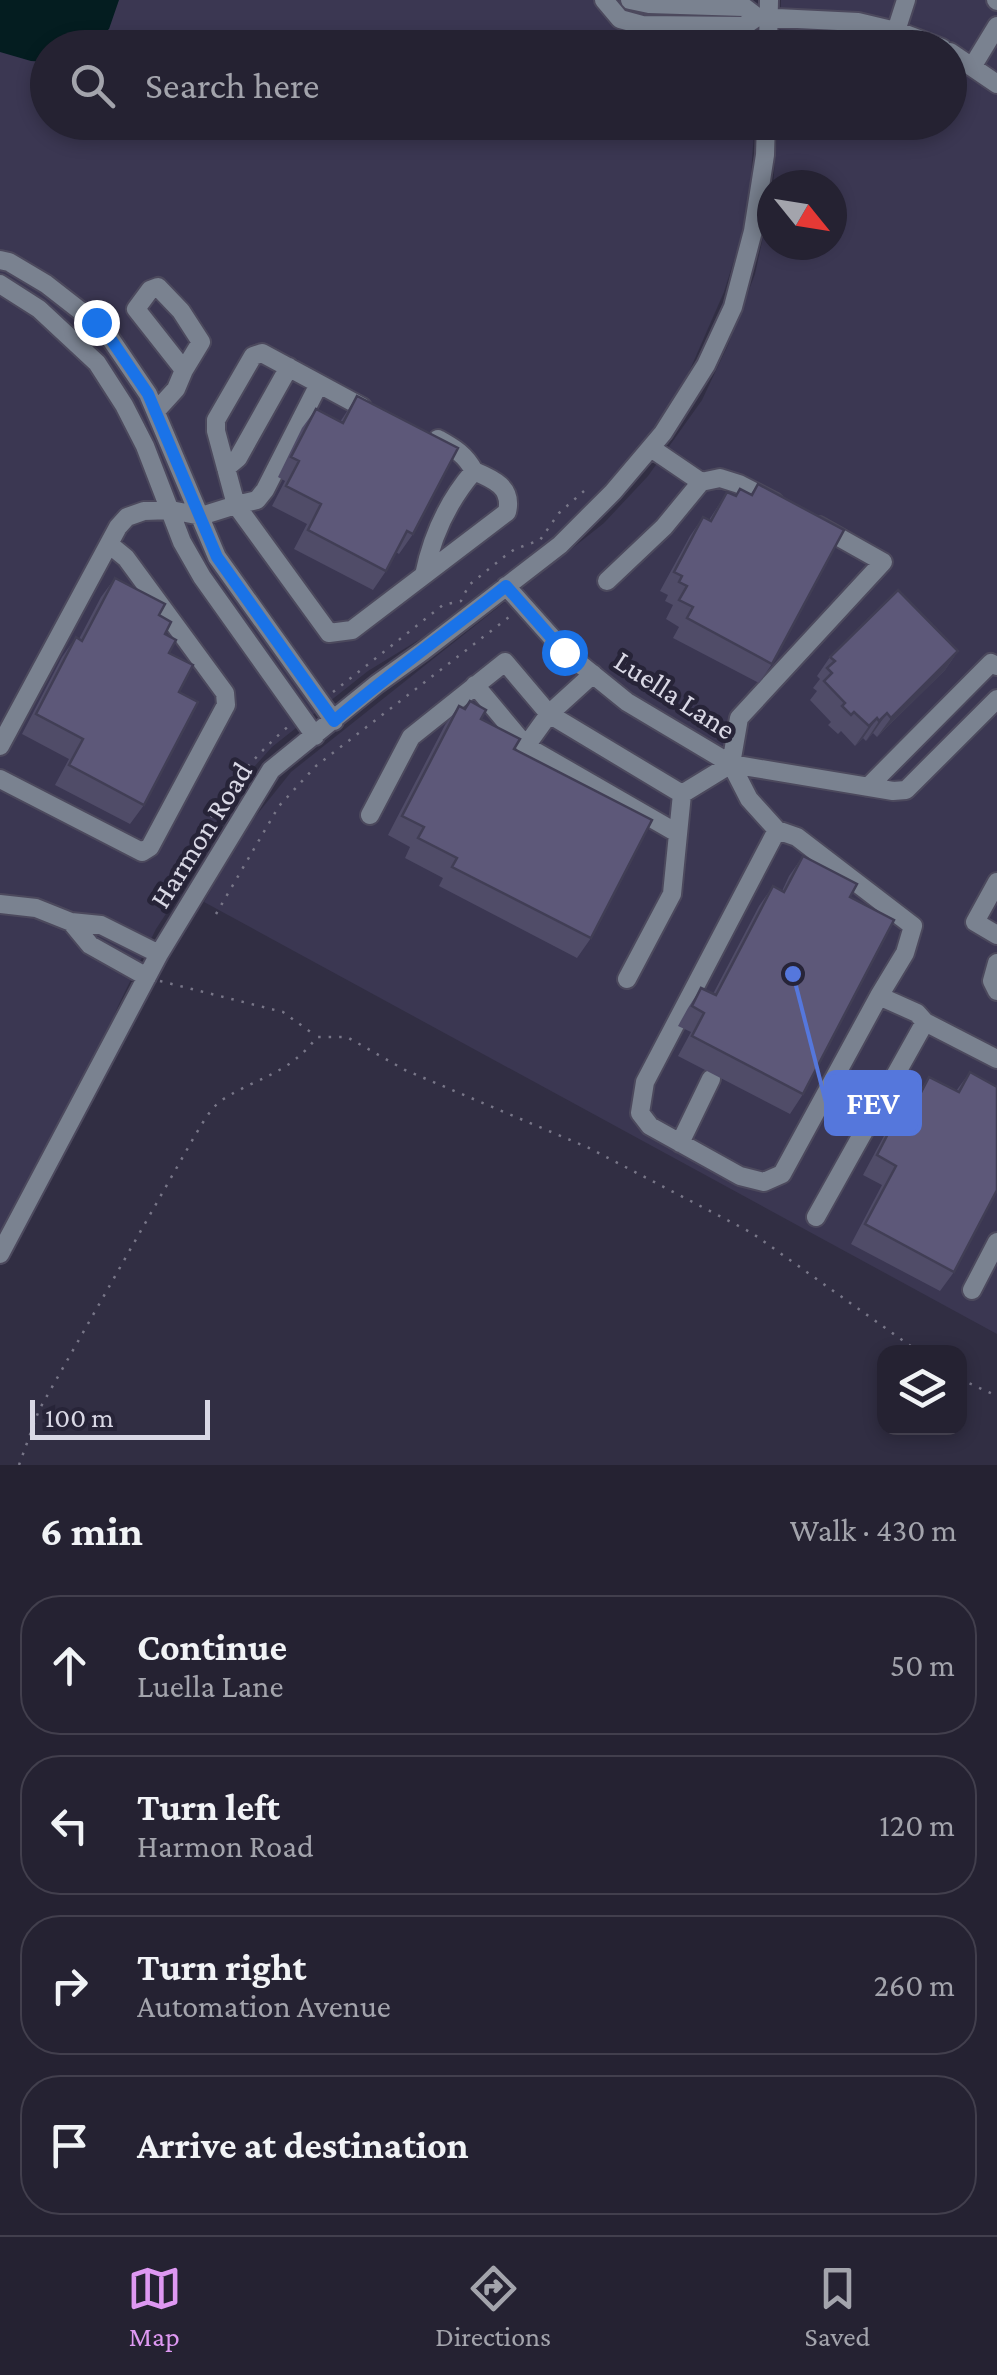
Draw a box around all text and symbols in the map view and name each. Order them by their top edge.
search box [30,30,967,140]
icon: search [65,58,120,113]
text: Search here [145,64,319,106]
north arrow [757,170,847,260]
route end [74,300,120,346]
route start [542,630,588,676]
street label: Luella Lane [609,643,742,746]
street label: Harmon Road [143,756,259,914]
callout: FEV [826,1072,920,1134]
text: FEV [846,1085,901,1121]
map controls [877,1345,967,1435]
button: layers [877,1345,967,1435]
scale bar [30,1395,210,1440]
text: 100 m [45,1402,114,1433]
text: 6 min [40,1507,143,1554]
text: Walk · 430 m [790,1512,957,1548]
text: Continue [137,1626,287,1668]
icon: ahead [42,1638,97,1693]
text: 50 m [890,1647,955,1683]
text: Luella Lane [137,1668,283,1704]
text: Turn left [137,1786,280,1828]
icon: left [42,1798,97,1853]
text: 120 m [879,1807,955,1843]
text: Harmon Road [137,1828,314,1864]
text: Turn right [137,1946,306,1988]
icon: right [42,1958,97,2013]
text: 260 m [874,1967,955,2003]
text: Automation Avenue [137,1988,391,2024]
icon: arrive [42,2118,97,2173]
text: Arrive at destination [137,2124,469,2166]
tab: Map [127,2261,182,2352]
tab: Directions [435,2261,551,2352]
tab: Saved [805,2261,870,2352]

